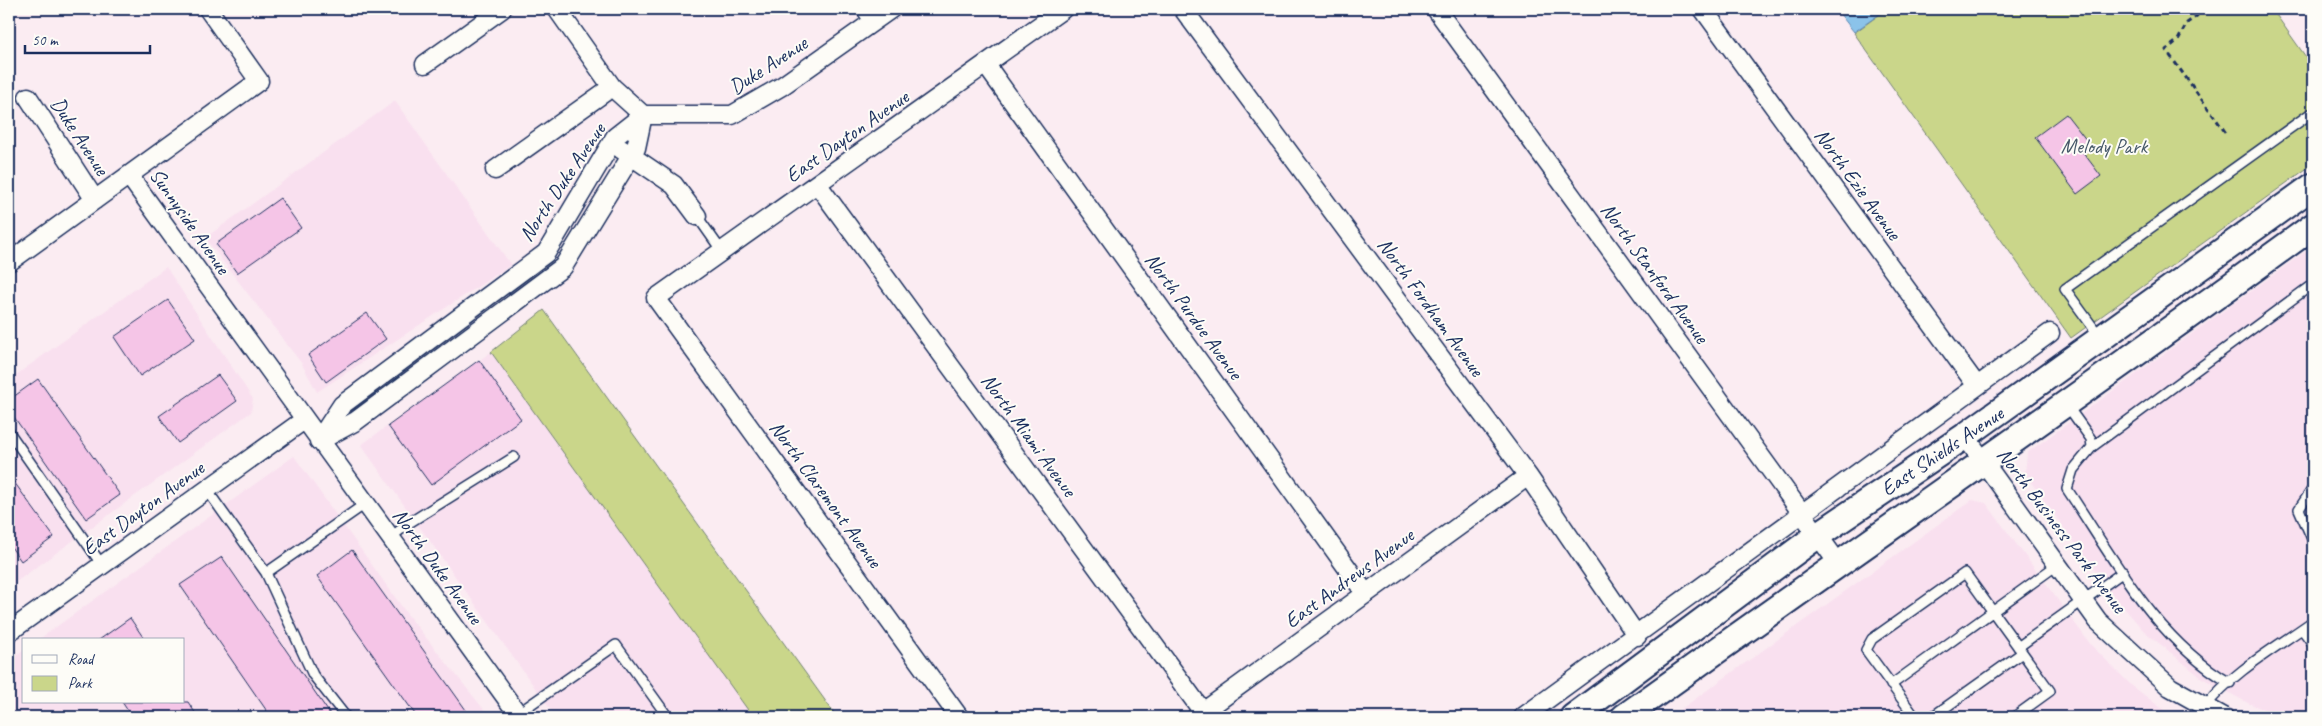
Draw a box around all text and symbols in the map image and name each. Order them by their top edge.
scale bar [25,22,150,54]
street label: Duke Avenue [724,29,813,100]
text: 50 m [32,31,59,50]
street label: East Dayton Avenue [780,83,915,188]
street label: Duke Avenue [45,92,116,181]
street label: North Duke Avenue [513,117,612,246]
street label: North Ezie Avenue [1809,123,1908,246]
park label: Melody Park [2061,133,2149,159]
street label: Sunnyside Avenue [144,163,237,280]
street label: North Stanford Avenue [1595,198,1715,349]
street label: North Fordham Avenue [1372,233,1491,382]
street label: North Purdue Avenue [1139,248,1250,386]
street label: North Miami Avenue [976,368,1084,503]
street label: East Shields Avenue [1876,400,2009,502]
street label: North Claremont Avenue [764,415,889,574]
street label: North Business Park Avenue [1991,442,2133,619]
street label: East Dayton Avenue [77,454,210,561]
street label: North Duke Avenue [387,503,489,630]
street label: East Andrews Avenue [1279,521,1421,634]
legend [22,638,185,704]
text: Road [68,650,95,669]
text: Park [68,674,93,693]

